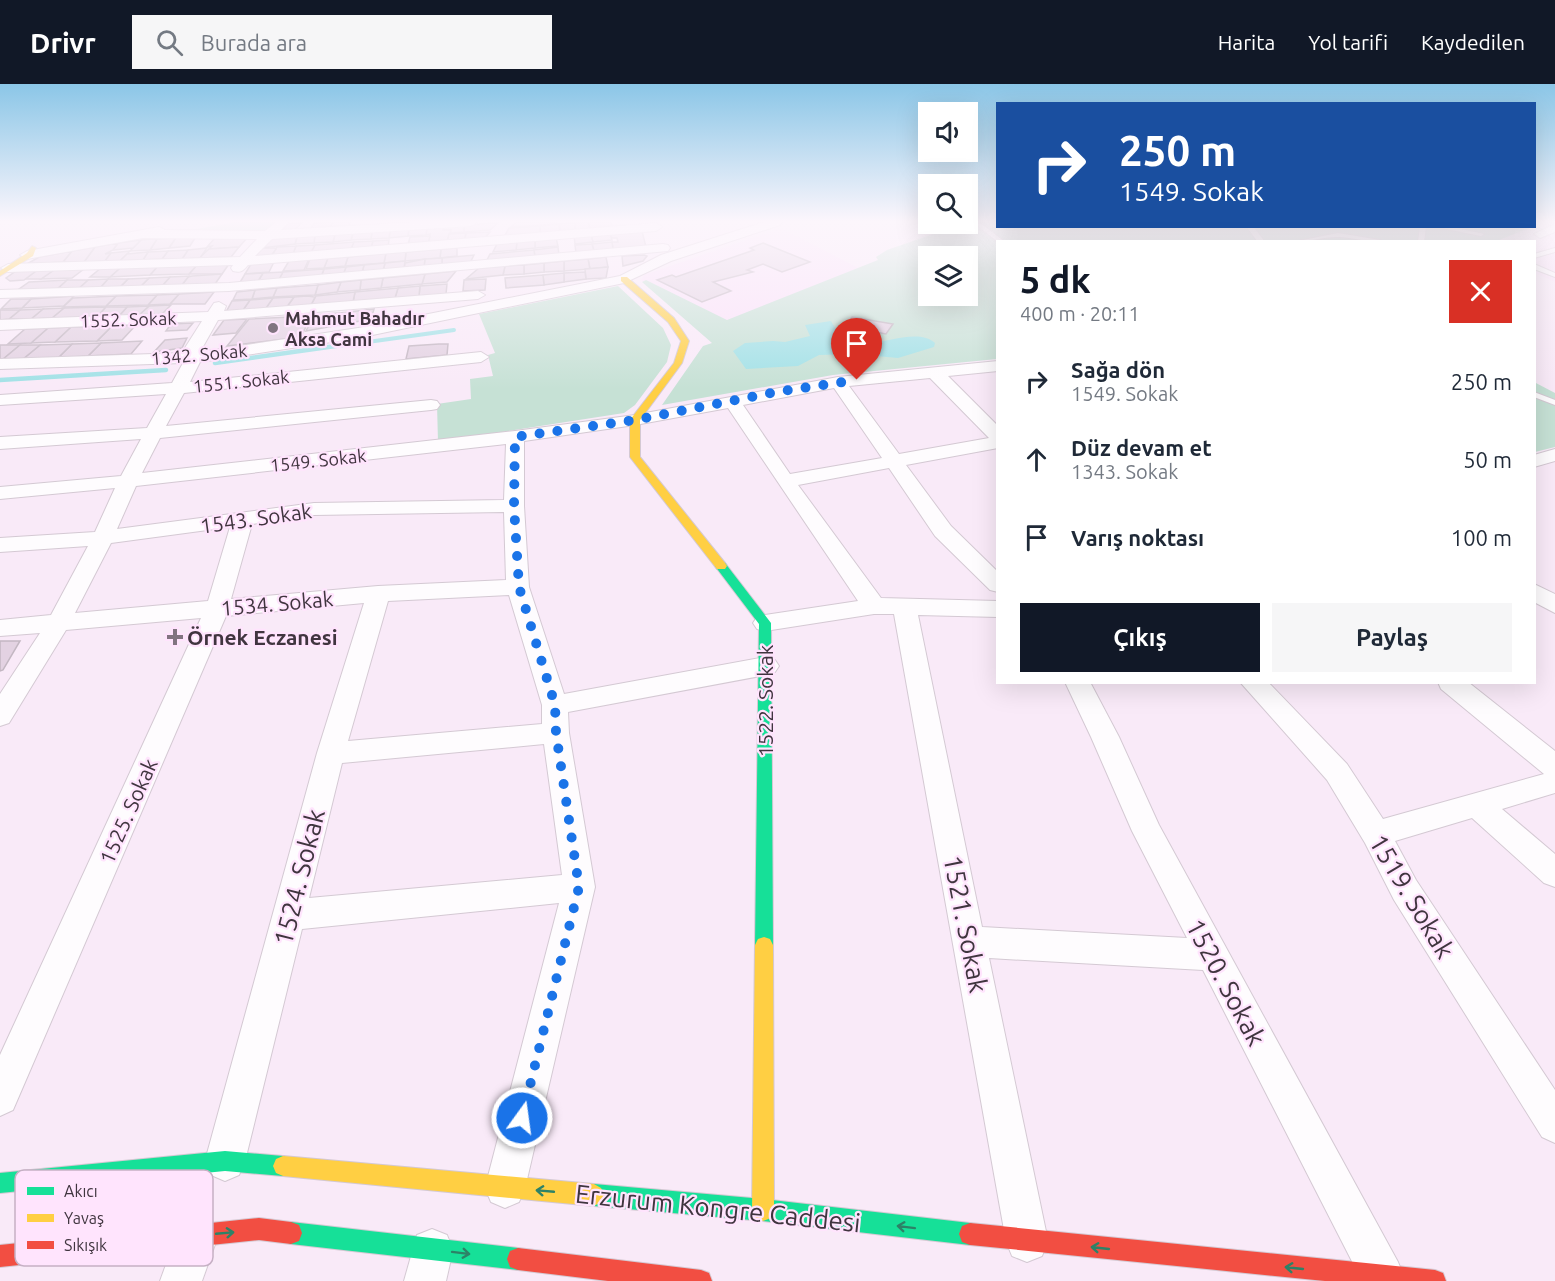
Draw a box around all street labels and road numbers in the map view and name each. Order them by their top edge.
street label: 1552. Sokak [79,307,177,331]
street label: 1342. Sokak [150,340,248,368]
street label: 1551. Sokak [192,366,290,396]
street label: 1549. Sokak [269,445,367,475]
street label: 1543. Sokak [199,498,314,538]
street label: 1534. Sokak [220,586,335,620]
street label: 1522. Sokak [753,644,777,757]
street label: 1525. Sokak [94,754,162,867]
street label: 1524. Sokak [268,806,330,948]
street label: 1519. Sokak [1364,829,1460,963]
street label: 1521. Sokak [938,853,994,995]
street label: 1520. Sokak [1180,914,1272,1050]
street label: Erzurum Kongre Caddesi [574,1179,862,1237]

